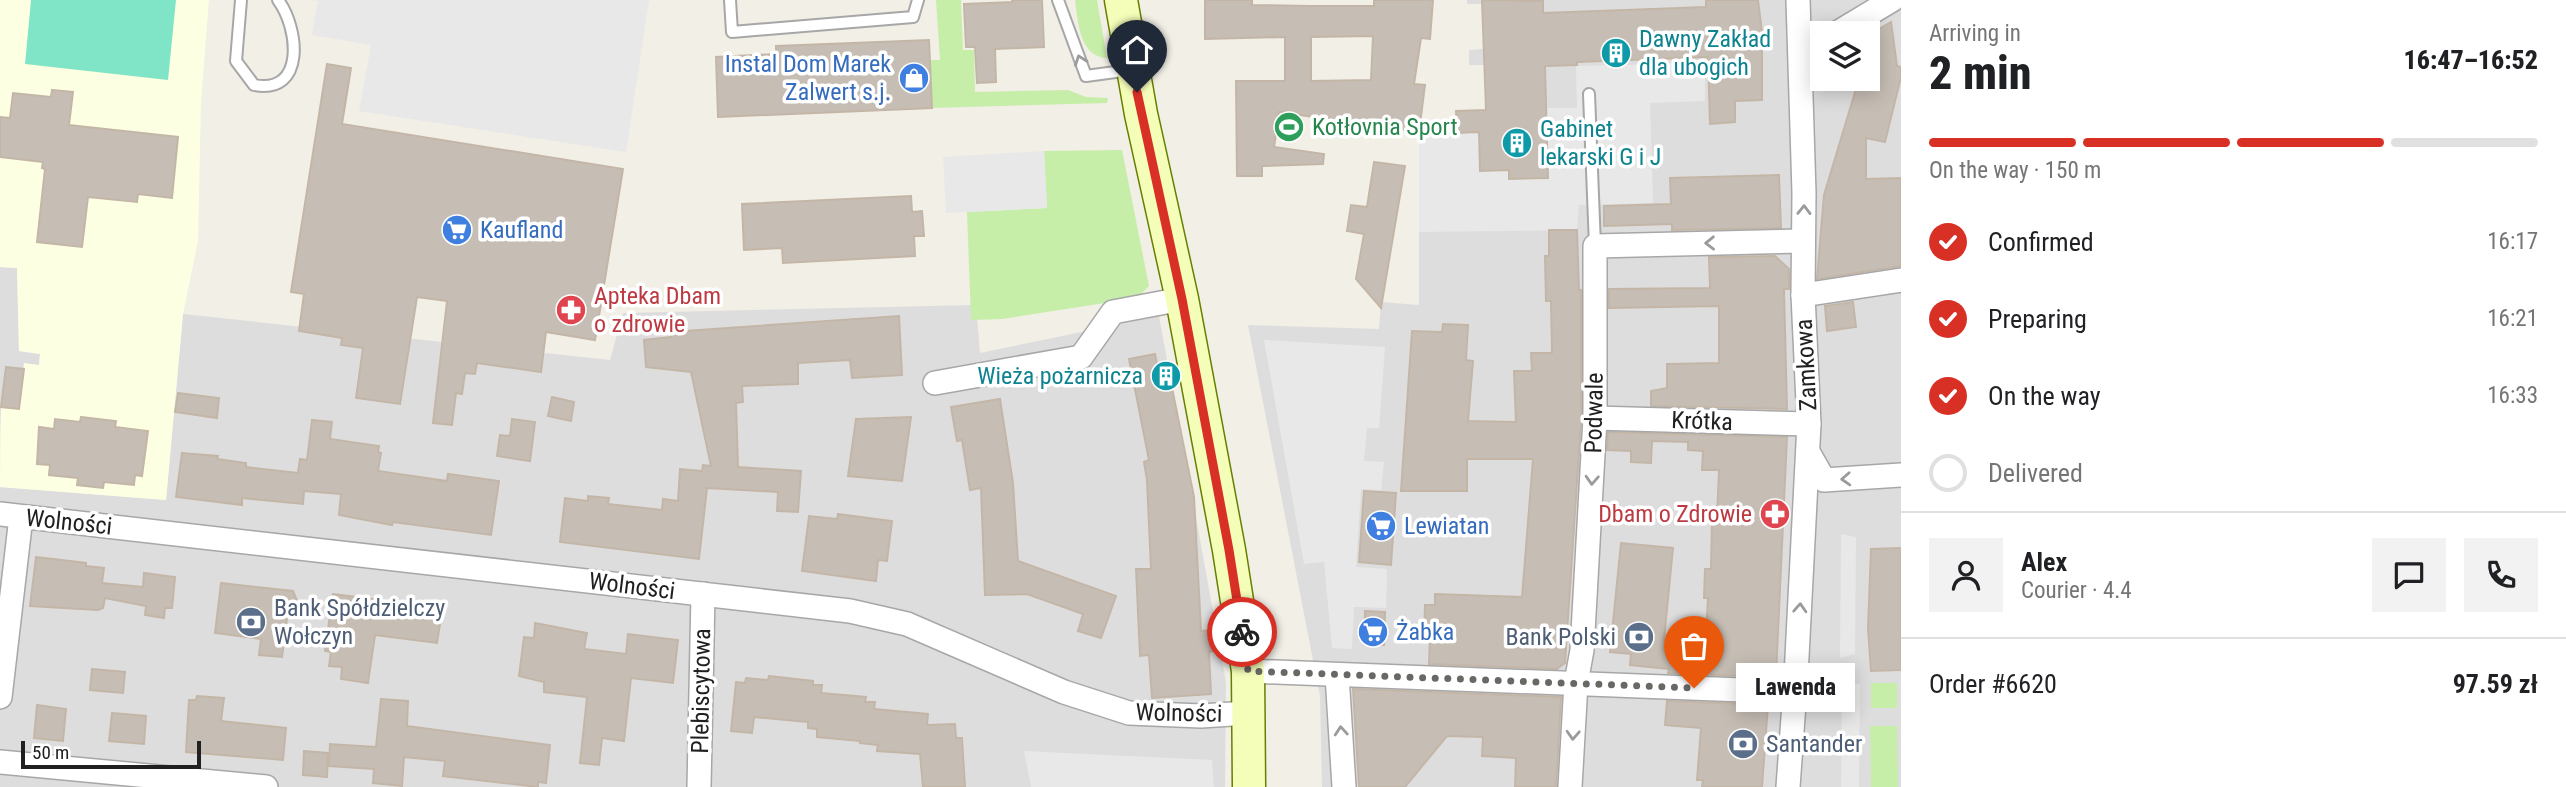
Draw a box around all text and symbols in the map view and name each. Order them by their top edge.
pin [1107,20,1167,92]
text: Arriving in [1929,20,2021,47]
map controls [1810,21,1880,91]
button: layers [1810,21,1880,91]
place label: Dawny Zakład dla ubogich [1639,25,1771,81]
icon: home [1118,31,1156,69]
building icon: Dawny Zakład dla ubogich [1599,36,1633,70]
text: 16:47–16:52 [2404,45,2538,75]
text: 2 min [1929,46,2032,100]
place label: Instal Dom Marek Zalwert s.j. [725,50,891,106]
one-way arrow [1074,54,1088,66]
shop icon: Instal Dom Marek Zalwert s.j. [897,61,931,95]
sports icon: Kotłovnia Sport [1272,110,1306,144]
place label: Kotłovnia Sport [1312,113,1458,141]
place label: Gabinet lekarski G i J [1540,115,1661,171]
building icon: Gabinet lekarski G i J [1500,126,1534,160]
text: On the way · 150 m [1929,157,2101,184]
one-way arrow [1796,204,1811,215]
supermarket icon: Kaufland [440,213,474,247]
place label: Kaufland [480,216,563,244]
icon: check [1929,223,1967,261]
text: Confirmed [1988,227,2094,257]
text: 16:17 [2487,228,2538,255]
one-way arrow [1705,235,1715,251]
place label: Apteka Dbam o zdrowie [594,282,721,338]
pharmacy icon: Apteka Dbam o zdrowie [554,293,588,327]
icon: check [1929,300,1967,338]
text: Preparing [1988,304,2087,334]
text: 16:21 [2487,305,2538,332]
street label: Zamkowa [1790,318,1822,412]
building icon: Wieża pożarnicza [1149,359,1183,393]
place label: Wieża pożarnicza [977,362,1143,390]
street label: Podwale [1579,372,1609,454]
icon: check [1929,377,1967,415]
text: On the way [1988,381,2101,411]
text: 16:33 [2487,382,2538,409]
street label: Krótka [1671,406,1733,436]
text: Delivered [1988,458,2083,488]
one-way arrow [1840,471,1851,486]
one-way arrow [1585,475,1600,486]
pharmacy icon: Dbam o Zdrowie [1758,497,1792,531]
place label: Dbam o Zdrowie [1598,500,1752,528]
street label: Wolności [24,504,114,540]
supermarket icon: Lewiatan [1364,509,1398,543]
place label: Lewiatan [1404,512,1490,540]
button: person [1929,538,2003,612]
button: chat [2372,538,2446,612]
button: phone [2464,538,2538,612]
text: Alex [2021,547,2067,577]
street label: Wolności [587,567,677,605]
text: Courier · 4.4 [2021,577,2132,604]
place label: Bank Spółdzielczy Wołczyn [274,594,445,650]
courier [1207,597,1277,667]
one-way arrow [1792,603,1807,614]
bank icon: Bank Spółdzielczy Wołczyn [234,605,268,639]
icon: bike [1223,613,1261,651]
supermarket icon: Żabka [1356,615,1390,649]
pin [1664,616,1724,688]
place label: Żabka [1396,618,1454,646]
bank icon: Bank Polski [1622,620,1656,654]
place label: Bank Polski [1505,623,1616,651]
icon: bag [1675,627,1713,665]
street label: Plebiscytowa [686,628,716,754]
callout: Lawenda [1736,664,1855,712]
text: Order #6620 [1929,669,2057,699]
text: 97.59 zł [2453,669,2538,699]
text: Lawenda [1755,674,1836,701]
street label: Wolności [1135,698,1223,728]
one-way arrow [1334,725,1349,736]
bank icon: Santander [1726,727,1760,761]
one-way arrow [1566,730,1581,741]
place label: Santander [1766,730,1862,758]
scale bar [21,738,201,770]
text: 50 m [32,741,69,764]

